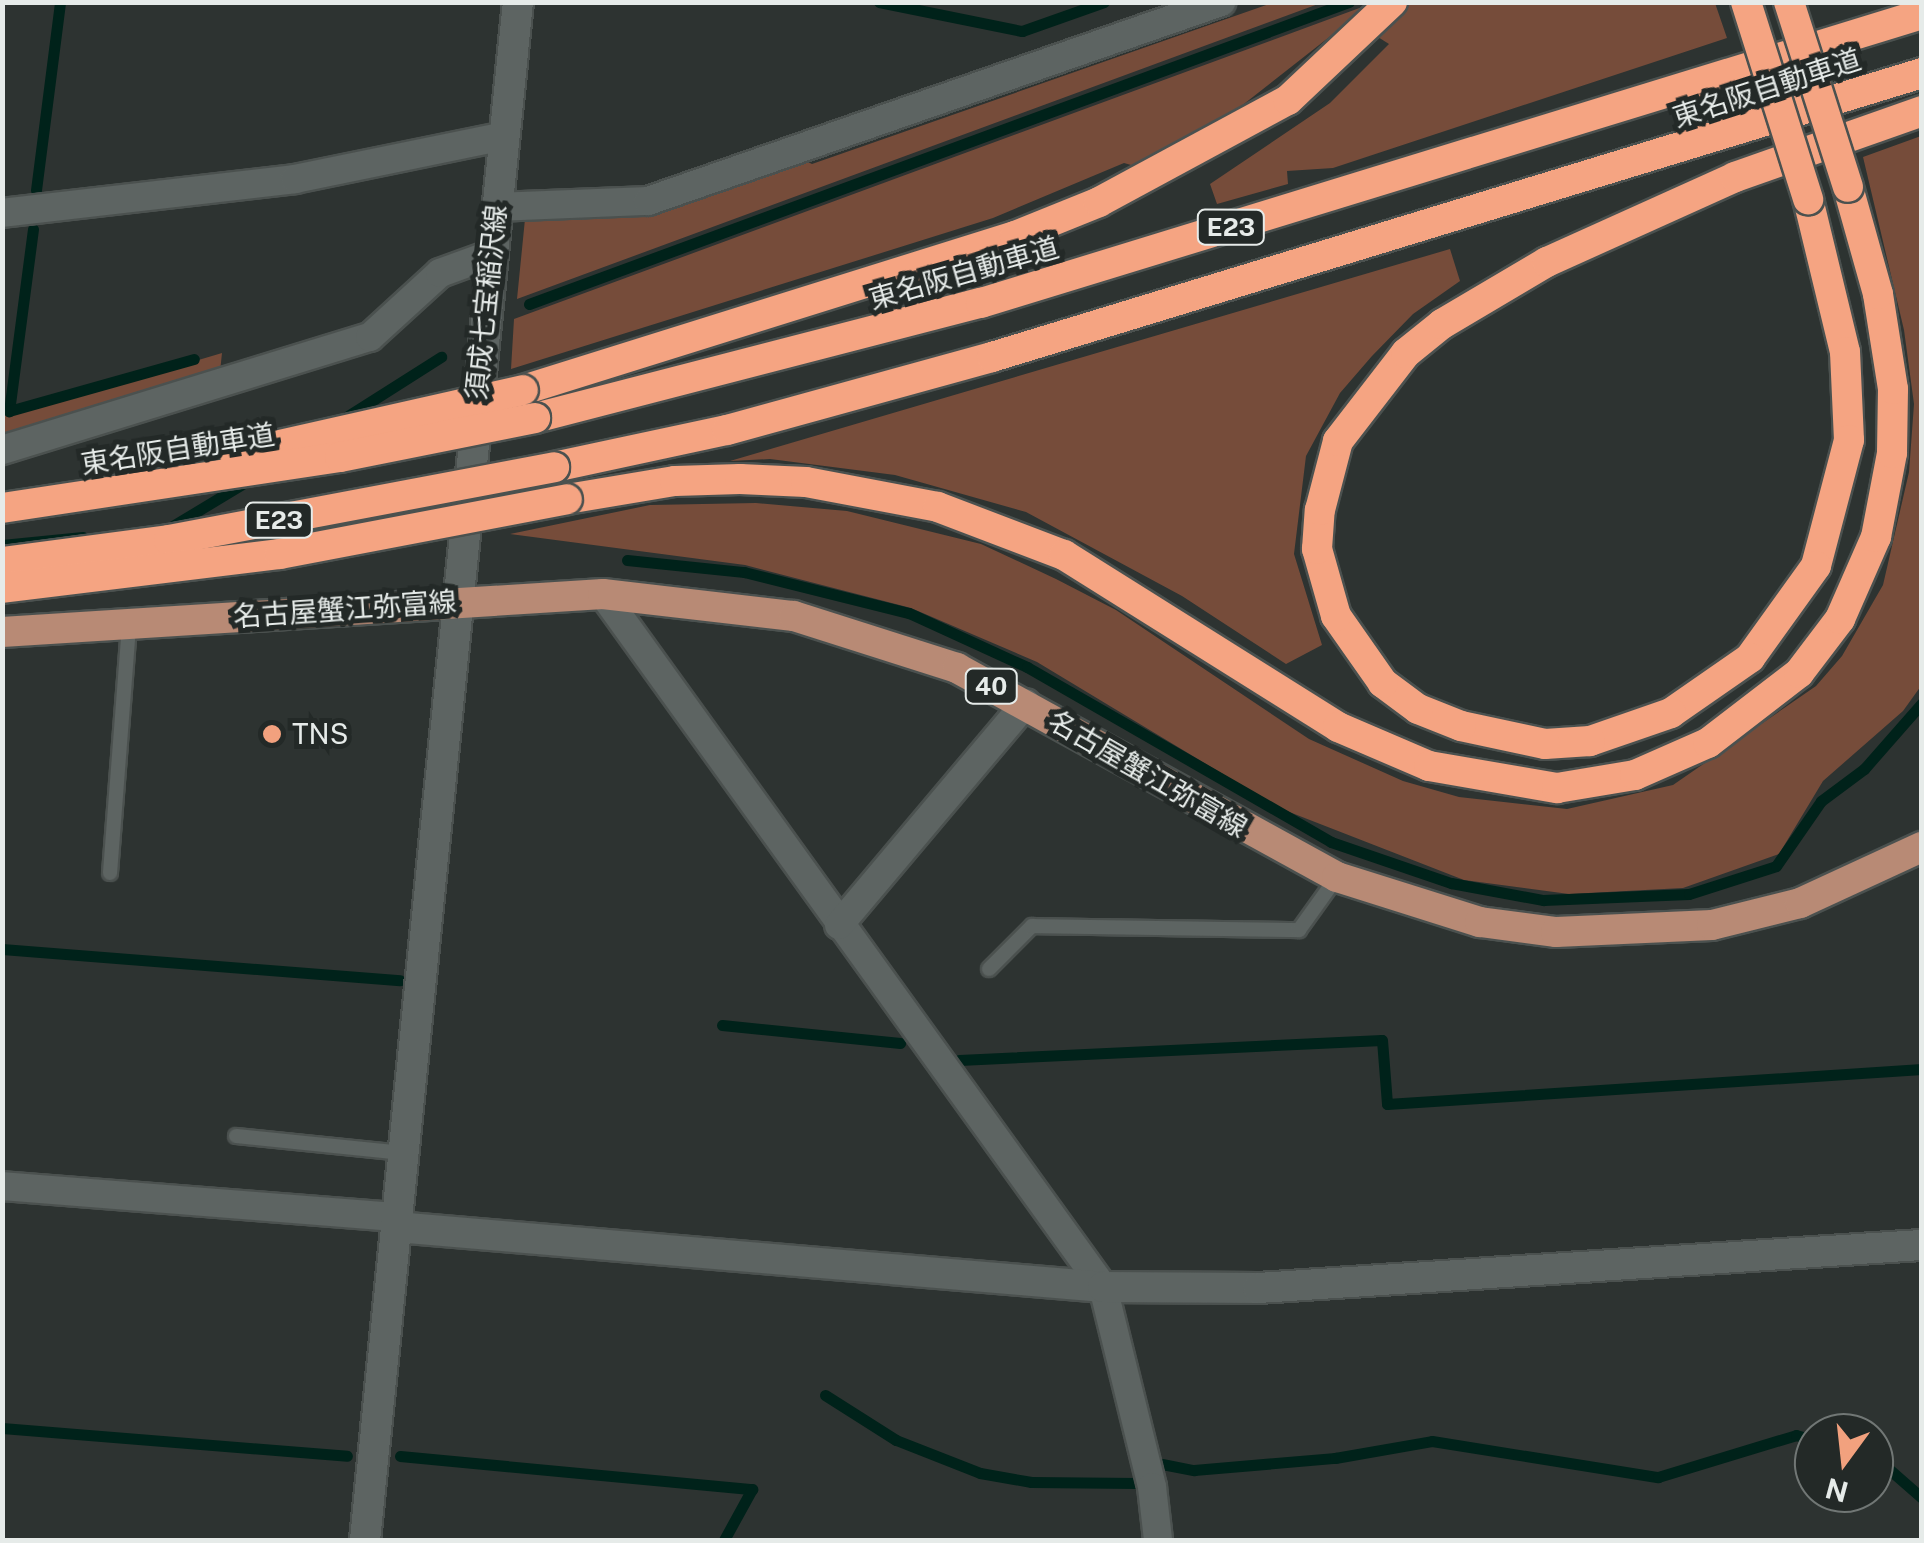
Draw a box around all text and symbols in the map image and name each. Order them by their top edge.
street label: 東名阪自動車道 [1669,42,1865,134]
street label: 須成七宝稲沢線 [459,203,513,401]
road number: E23 [1196,207,1266,247]
street label: 東名阪自動車道 [865,230,1063,316]
street label: 東名阪自動車道 [79,417,277,481]
road number: E23 [244,500,314,540]
street label: 名古屋蟹江弥富線 [232,584,458,634]
road number: 40 [964,666,1018,706]
street label: 名古屋蟹江弥富線 [1043,703,1253,845]
place label: TNS [292,717,348,751]
marker: TNS [261,723,283,745]
north arrow [1794,1413,1894,1513]
text: N [1822,1472,1851,1509]

